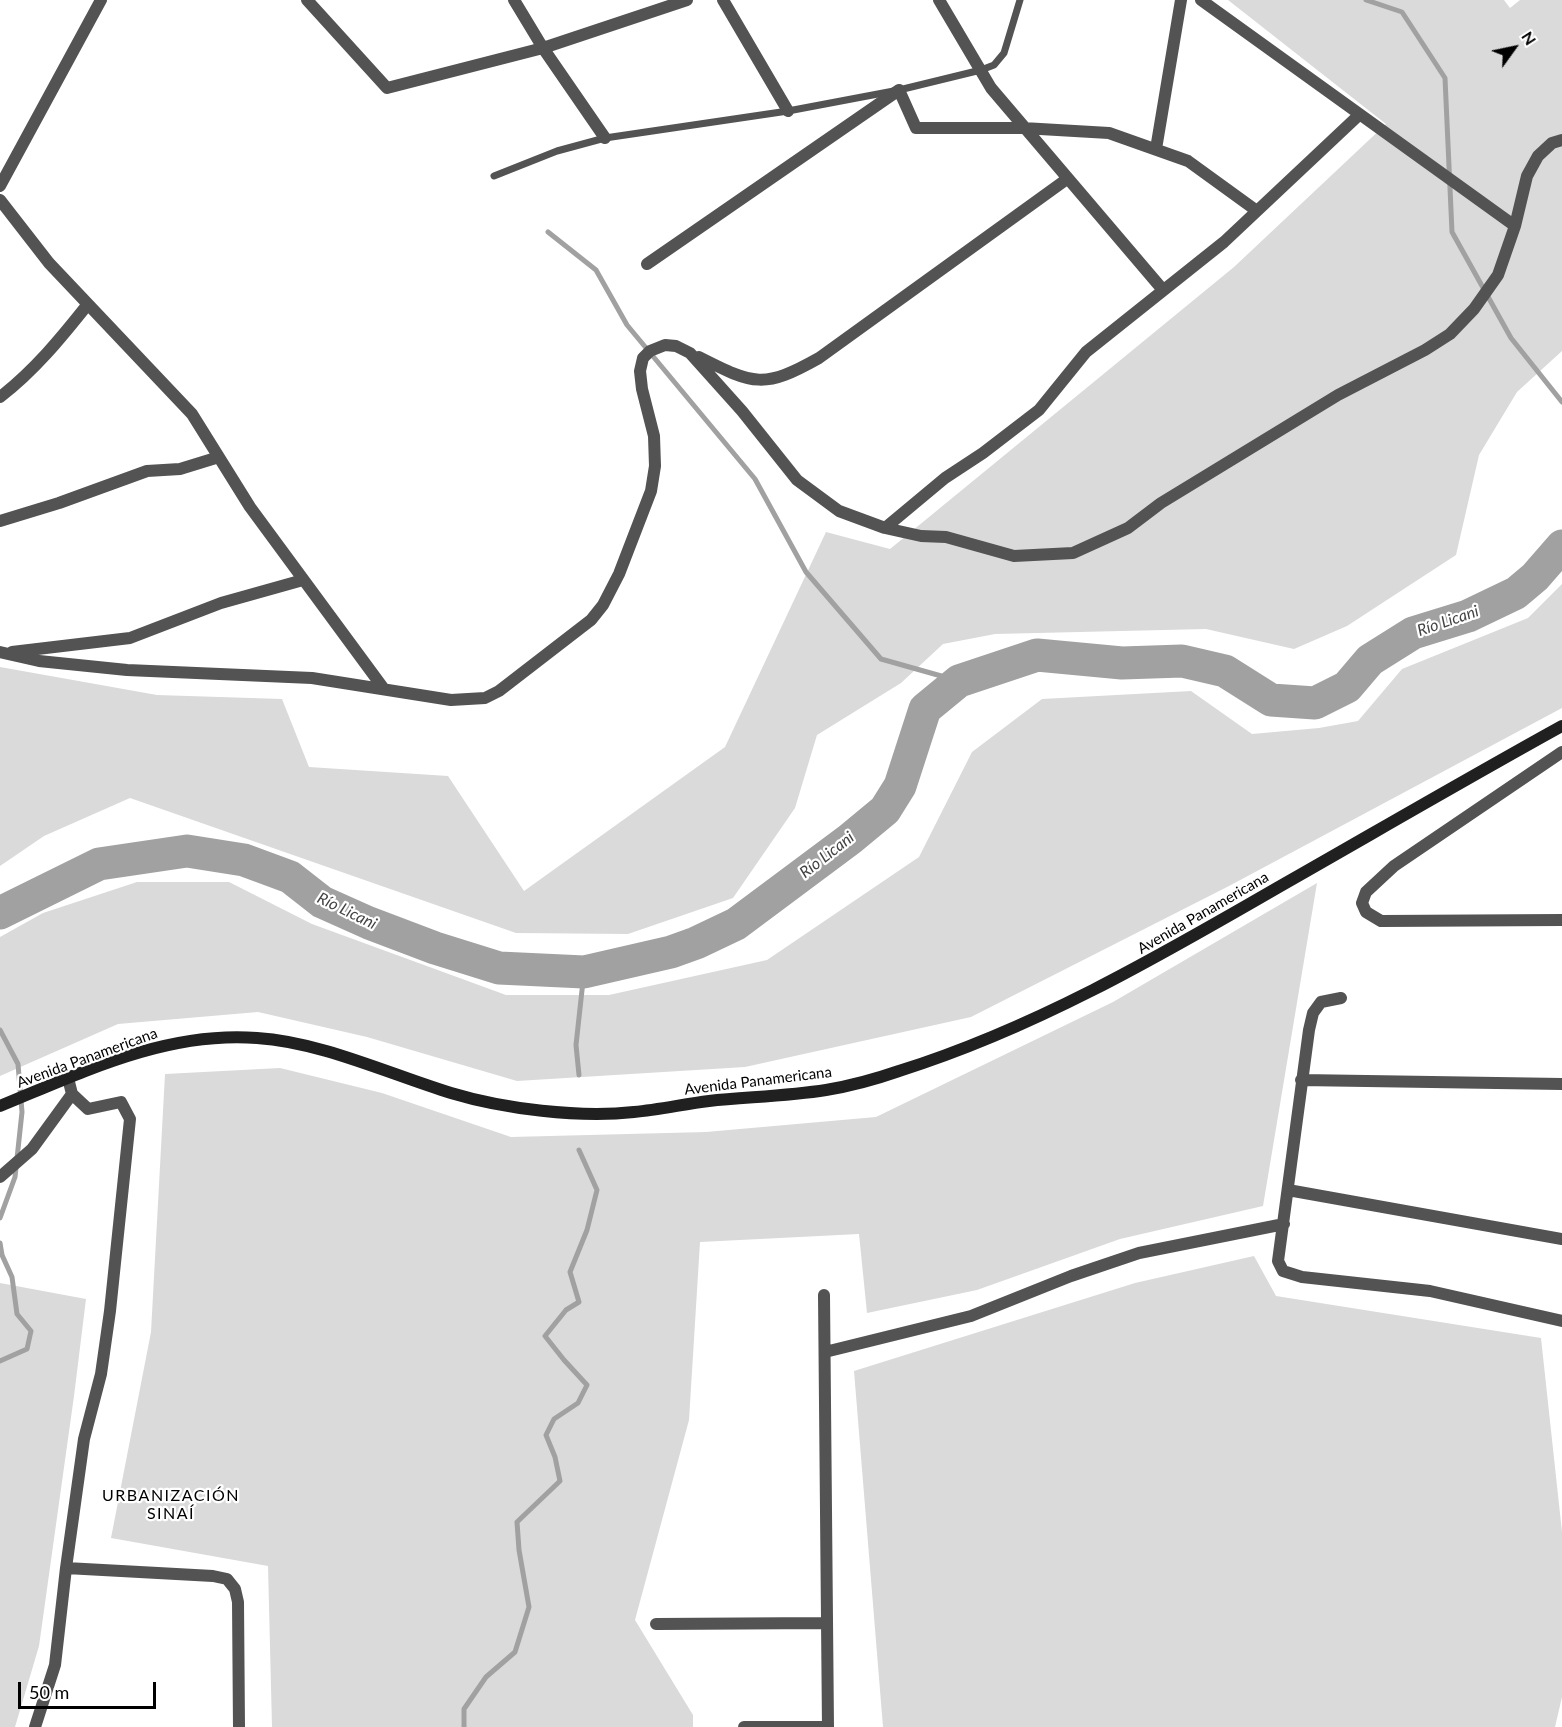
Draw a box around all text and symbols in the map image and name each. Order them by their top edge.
north arrow [1484,18,1544,78]
text: N [1518,28,1541,48]
water label: Río Licani [1415,602,1481,640]
water label: Río Licani [796,828,858,882]
street label: Avenida Panamericana [1134,868,1272,958]
water label: Río Licani [314,888,380,934]
street label: Avenida Panamericana [14,1024,160,1092]
street label: Avenida Panamericana [683,1063,833,1099]
district label: URBANIZACIÓN SINAÍ [102,1486,240,1524]
scale bar [21,1670,159,1708]
text: 50 m [29,1681,69,1703]

